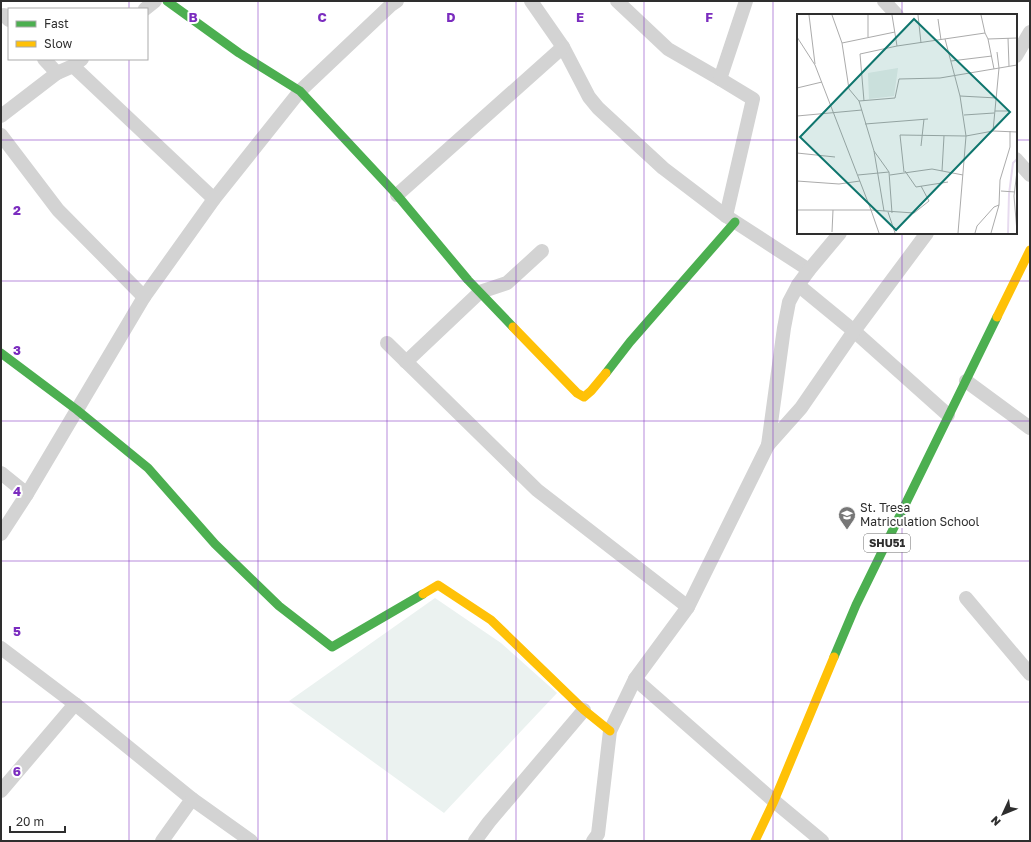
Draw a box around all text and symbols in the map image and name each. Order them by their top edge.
legend [8,8,148,60]
text: B [188,9,198,25]
text: C [317,9,327,25]
text: D [446,9,456,25]
text: E [576,9,584,25]
text: F [705,9,713,25]
inset map [797,14,1017,234]
text: Fast [44,16,69,31]
text: Slow [44,36,72,51]
text: 2 [13,202,21,218]
text: 3 [13,342,21,358]
text: 4 [13,483,21,499]
place label: St. Tresa Matriculation School [860,500,980,529]
school or university icon: St. Tresa Matriculation School [837,505,857,530]
road number: SHU51 [864,534,910,552]
text: 5 [13,623,21,639]
text: 6 [13,763,21,779]
north arrow [983,794,1023,834]
scale bar [10,808,65,834]
text: 20 m [16,814,44,829]
text: N [988,814,1003,829]

